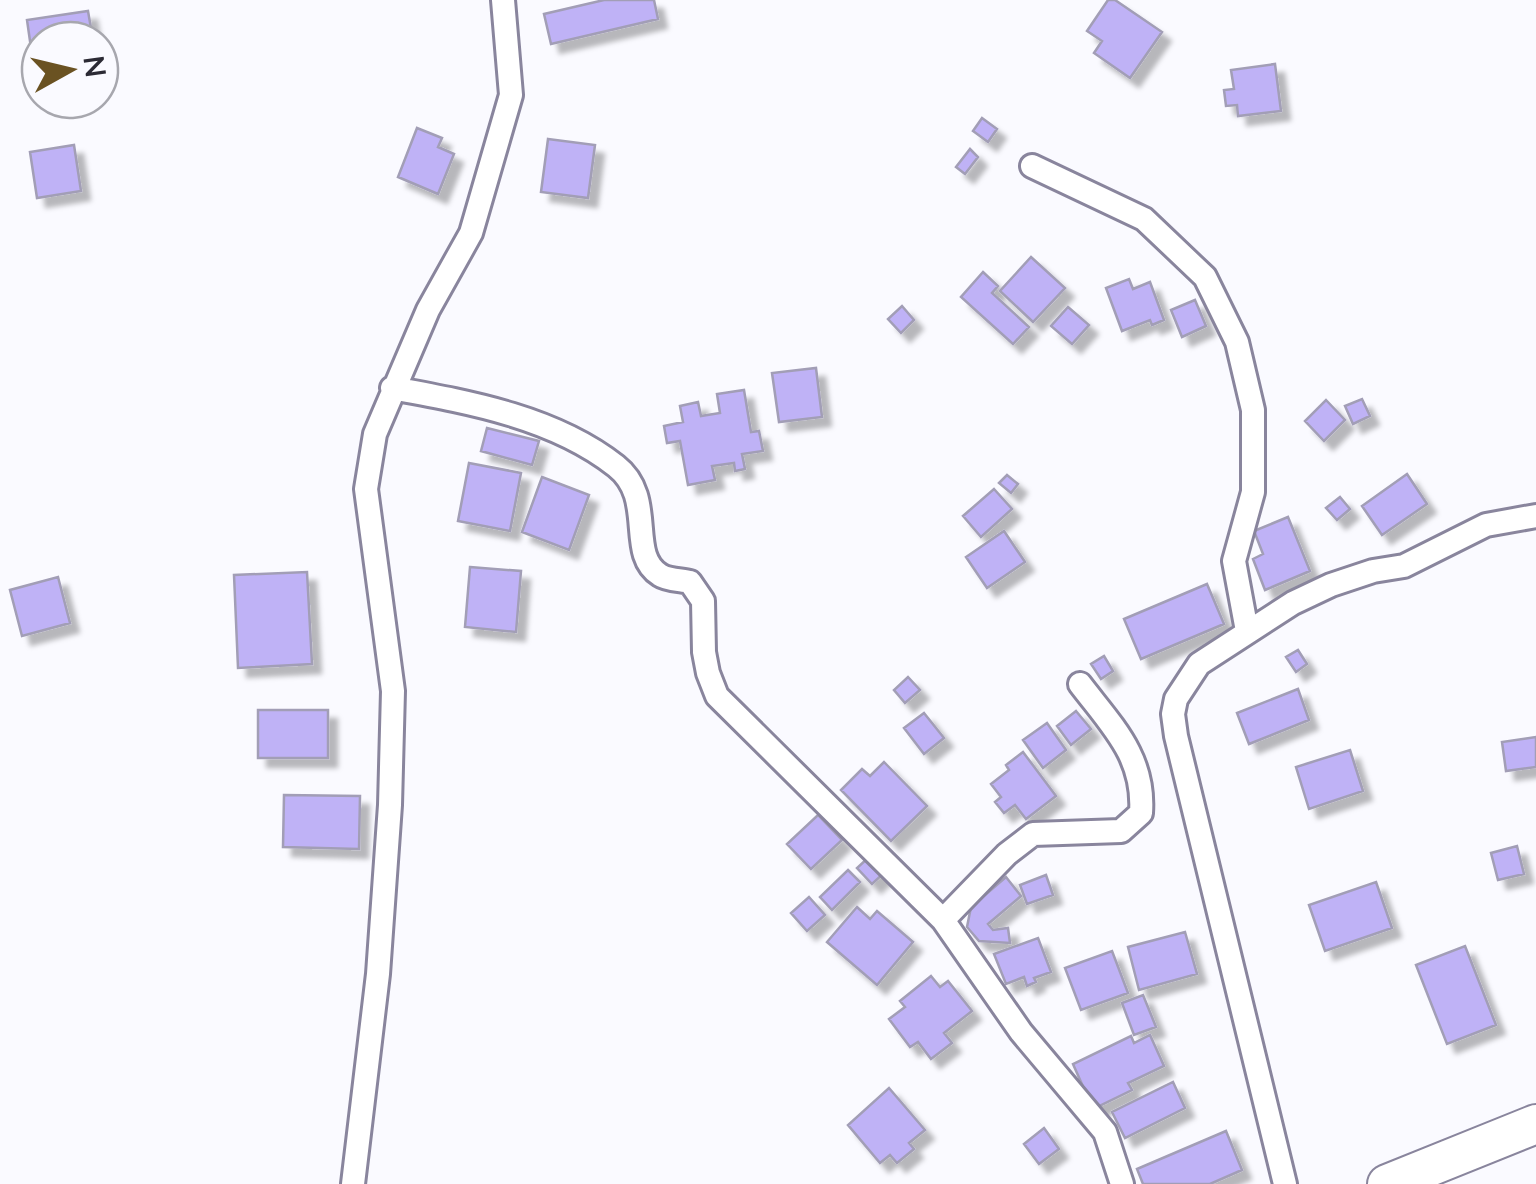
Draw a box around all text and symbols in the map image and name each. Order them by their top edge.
north arrow [20,20,120,120]
text: N [77,53,114,79]

